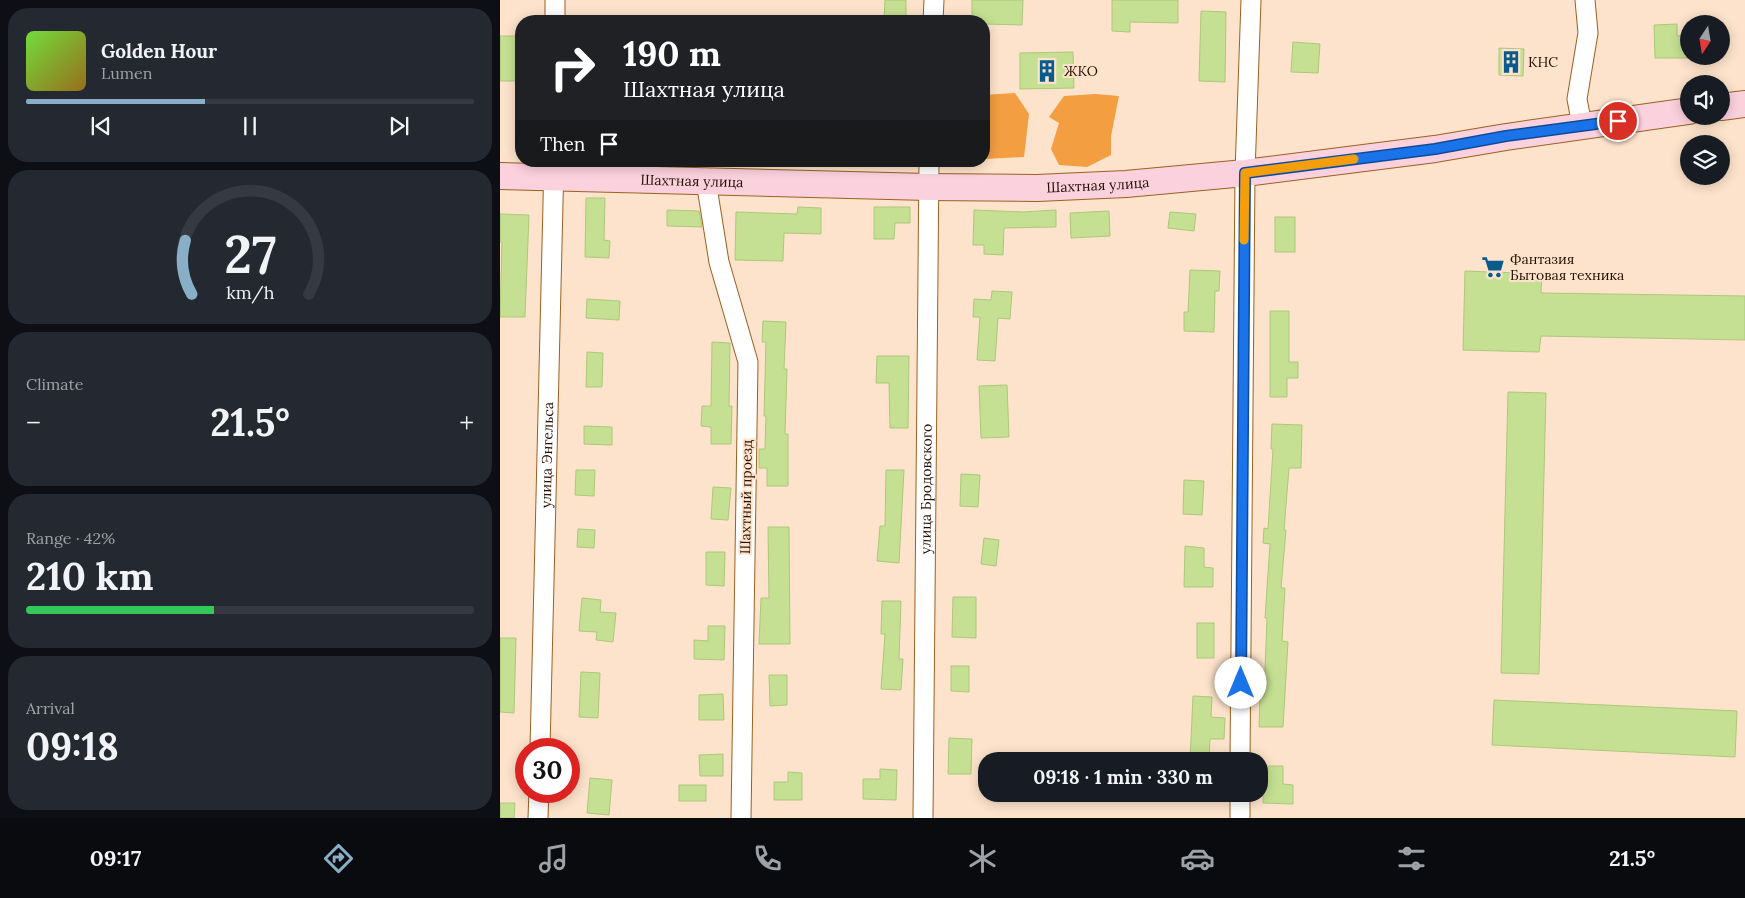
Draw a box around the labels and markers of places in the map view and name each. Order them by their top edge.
building icon: КНС [1498,49,1524,75]
place label: КНС [1528,53,1558,71]
building icon: ЖКО [1034,58,1060,84]
place label: ЖКО [1064,62,1098,80]
pin [1597,100,1639,142]
place label: Фантазия Бытовая техника [1510,250,1624,284]
supermarket icon: Фантазия Бытовая техника [1480,254,1506,280]

